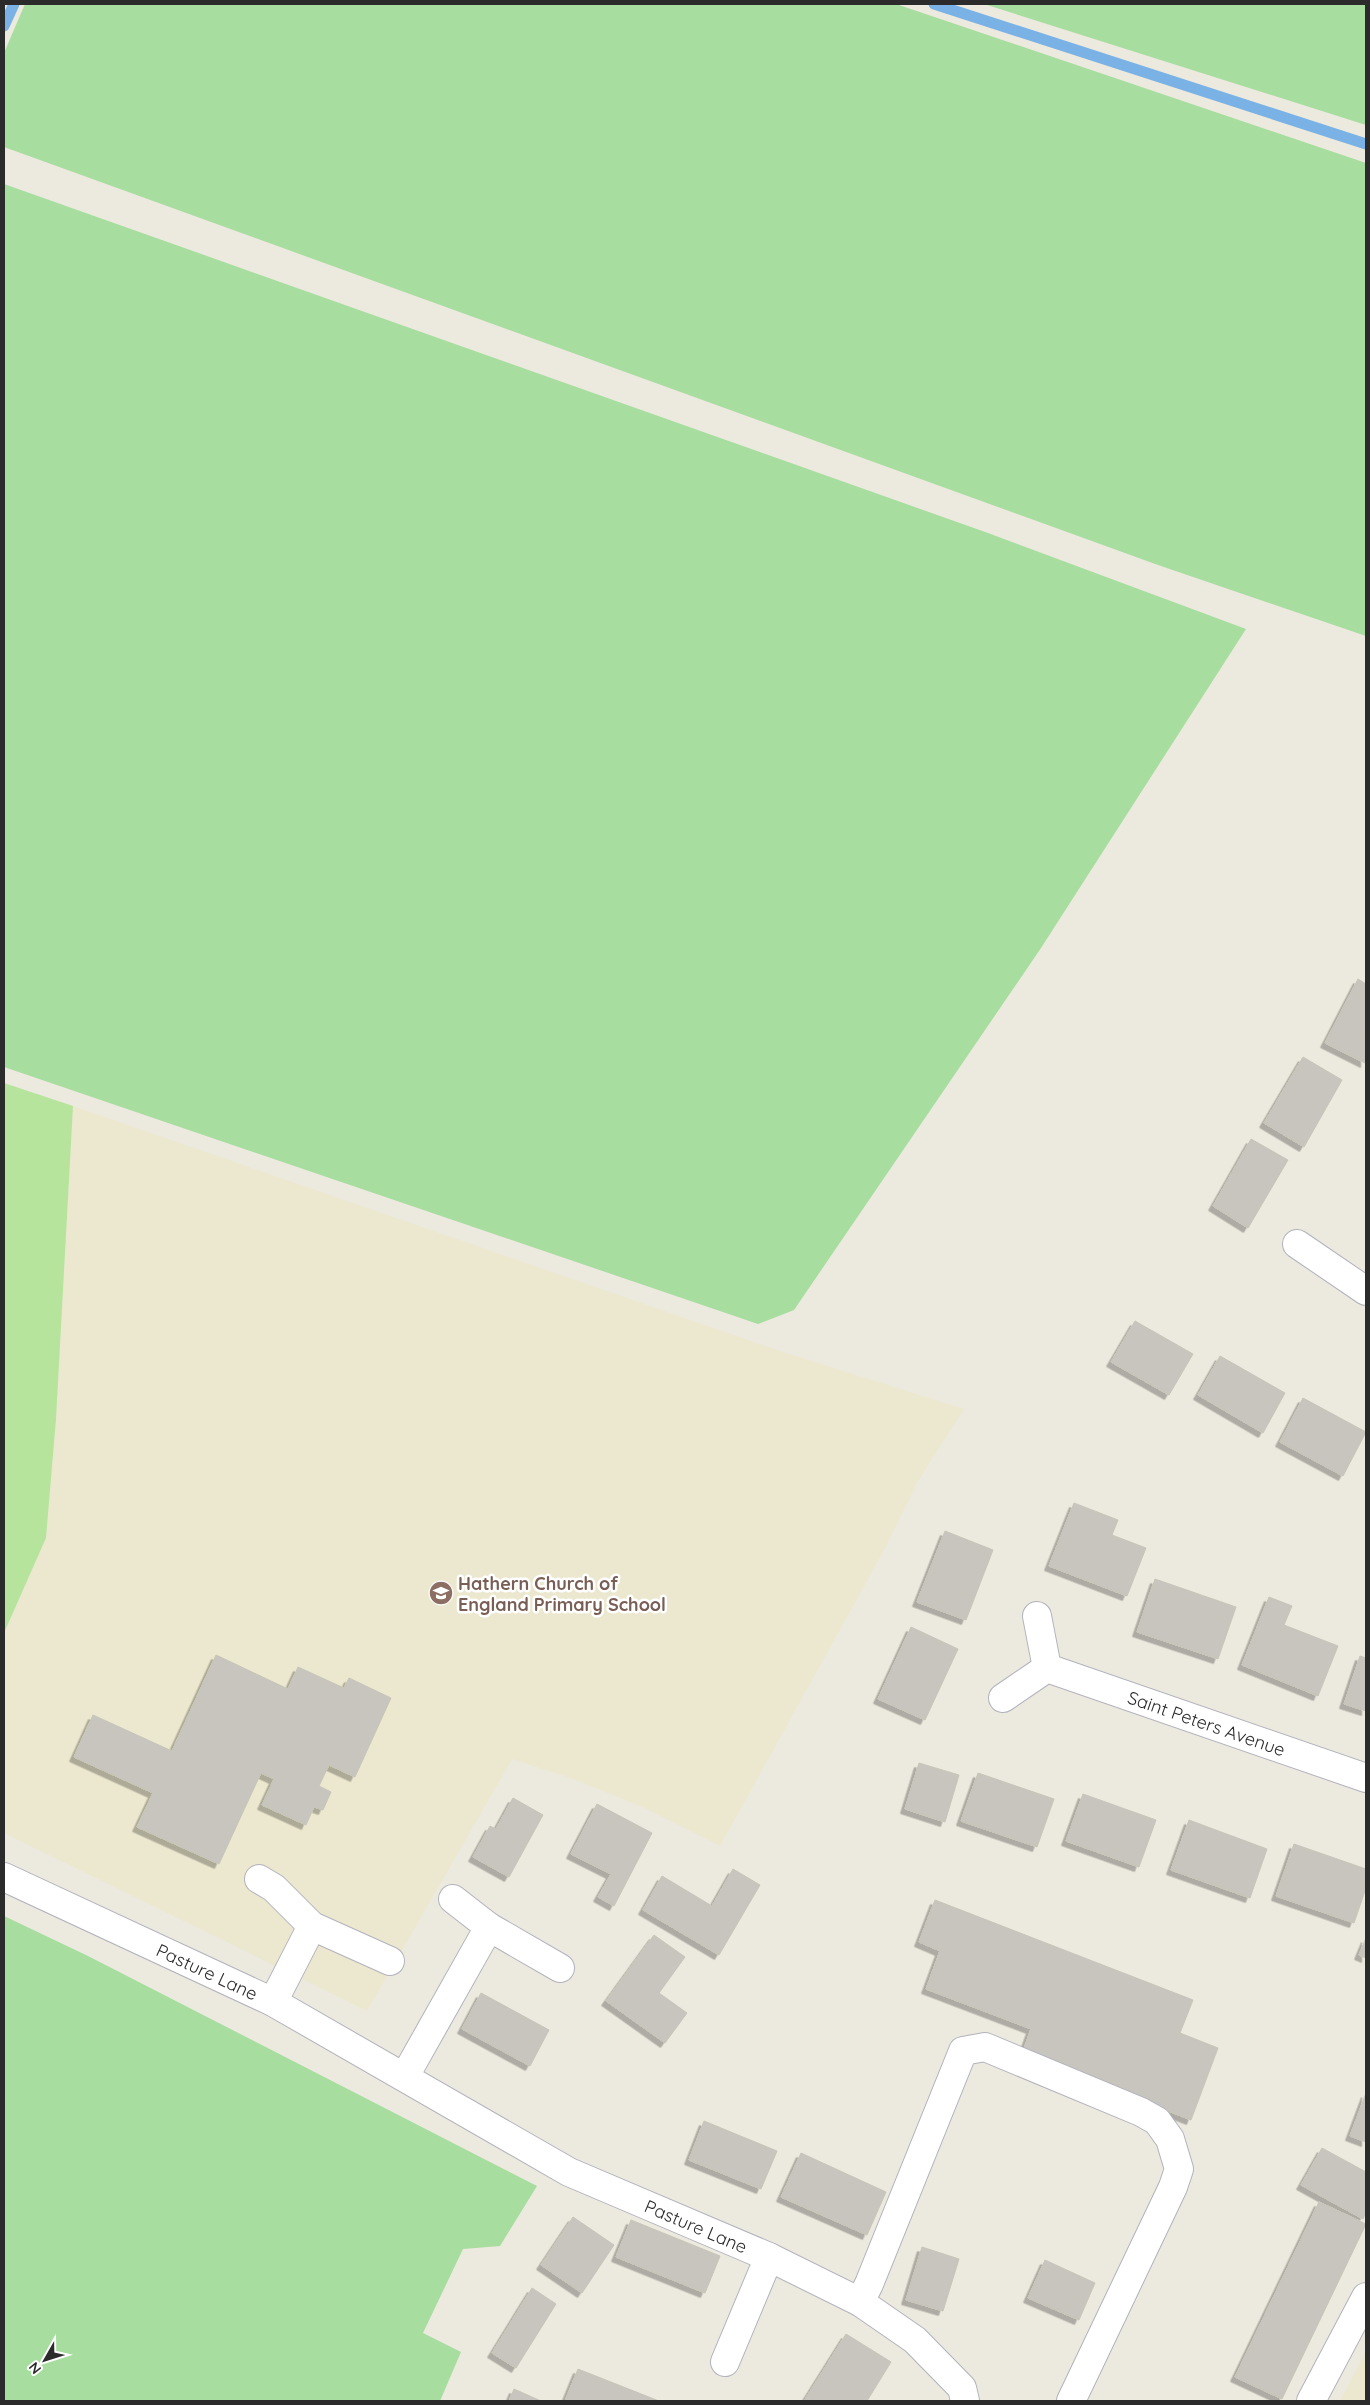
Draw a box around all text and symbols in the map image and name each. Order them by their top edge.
place label: Hathern Church of England Primary School [458,1572,666,1616]
school or university icon: Hathern Church of England Primary School [428,1580,454,1606]
street label: Saint Peters Avenue [1125,1685,1288,1761]
street label: Pasture Lane [153,1938,261,2005]
street label: Pasture Lane [641,2194,751,2258]
north arrow [20,2335,70,2385]
text: N [25,2359,45,2378]

